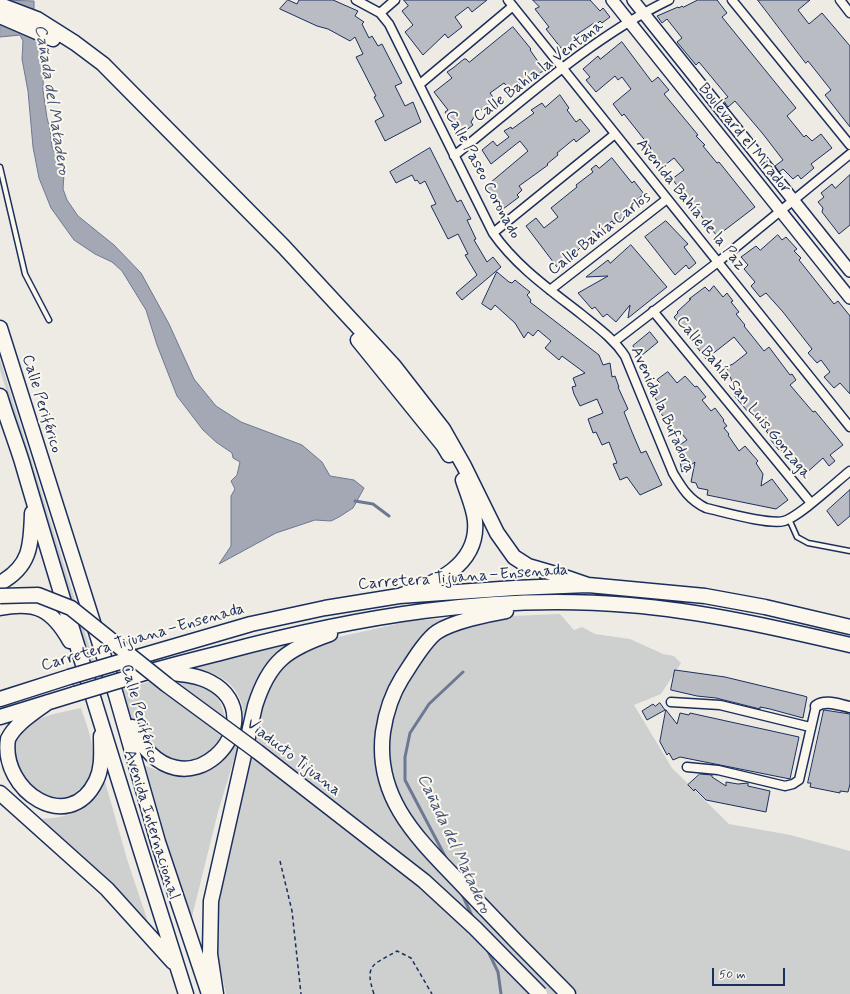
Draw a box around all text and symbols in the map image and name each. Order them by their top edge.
street label: Calle Bahía la Ventana [470,17,608,127]
water label: Cañada del Matadero [29,23,73,177]
street label: Boulevard el Mirador [693,80,795,198]
street label: Calle Paseo Coronado [440,108,524,242]
street label: Avenida Bahía de la Paz [631,135,749,275]
street label: Calle Bahía Carlos [545,188,655,280]
street label: Calle Bahía San Luis Gonzaga [671,313,815,483]
street label: Avenida la Bufadora [626,344,698,476]
street label: Calle Periférico [17,352,65,456]
street label: Carretera Tijuana–Ensenada [357,561,569,595]
street label: Carretera Tijuana–Ensenada [39,600,247,676]
street label: Calle Periférico [116,662,162,766]
street label: Viaducto Tijuana [242,715,344,801]
street label: Avenida Internacional [119,748,183,902]
water label: Cañada del Matadero [412,771,494,917]
scale bar [714,960,787,986]
text: 50 m [719,967,746,983]

